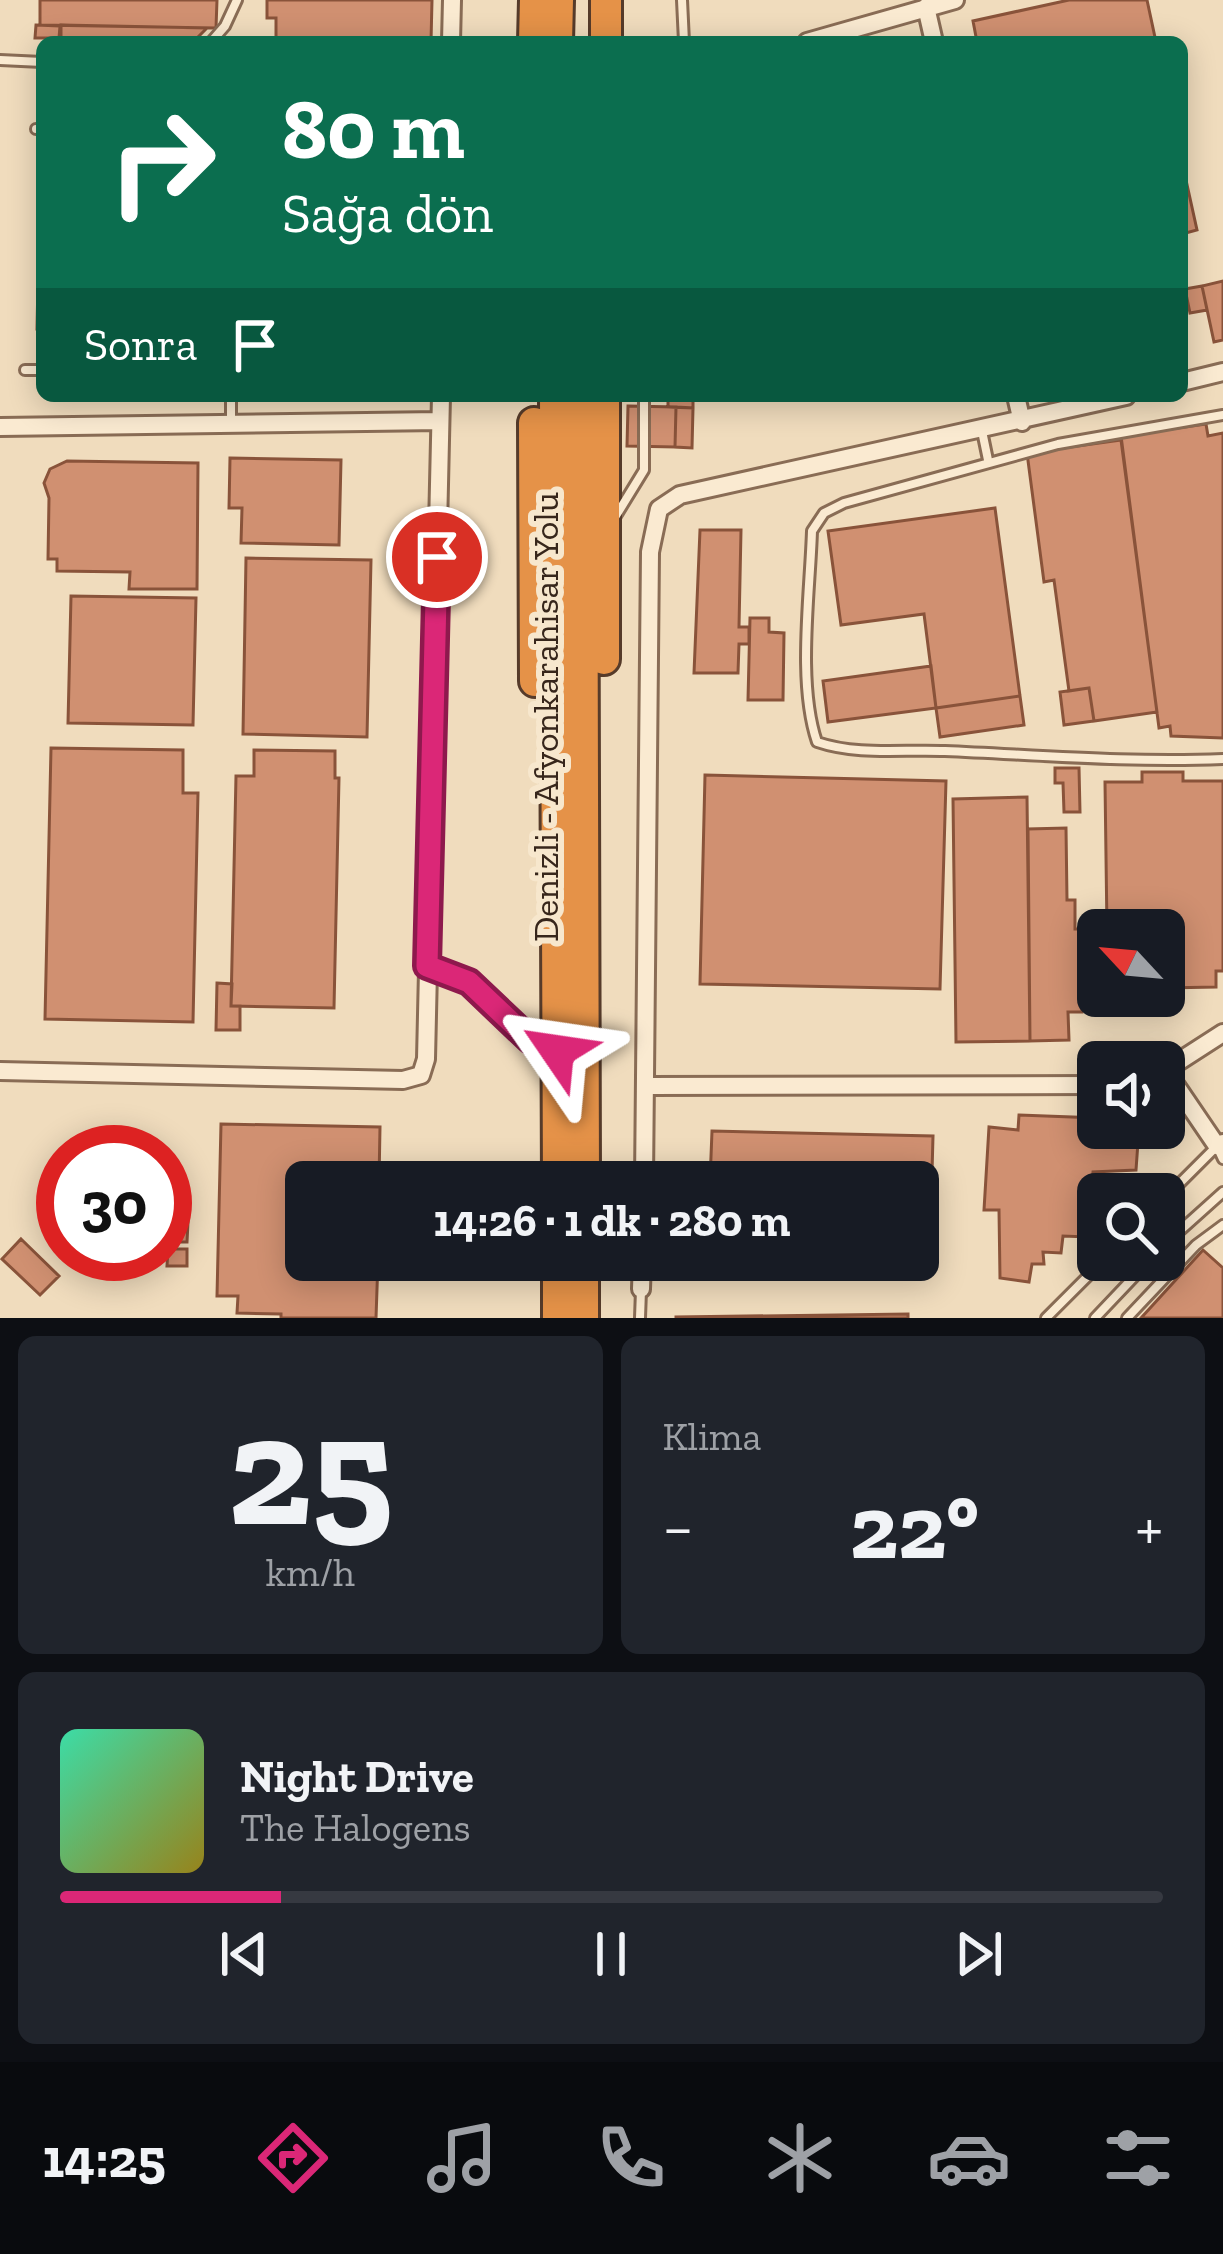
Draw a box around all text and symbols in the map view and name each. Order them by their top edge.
text: 80 m [282,79,465,180]
icon: right [84,84,240,240]
text: Sağa dön [282,181,493,246]
icon: arrive [222,312,288,378]
text: Sonra [84,318,198,372]
street label: Denizli - Afyonkarahisar Yolu [524,492,567,942]
pin [386,506,488,608]
icon: arrive [404,524,470,590]
north arrow [1077,909,1185,1017]
map controls [1077,909,1185,1281]
position arrow [494,988,620,1114]
button: sound [1077,1041,1185,1149]
speed limit sign: 30 [36,1125,192,1281]
button: search [1077,1173,1185,1281]
text: 14:26 · 1 dk · 280 m [434,1194,790,1248]
text: 25 [228,1377,393,1564]
text: Klima [663,1413,761,1460]
text: 22° [850,1473,979,1581]
text: − [663,1488,693,1567]
text: + [1135,1488,1163,1567]
text: km/h [266,1549,355,1596]
text: Night Drive [240,1750,474,1804]
text: The Halogens [240,1804,471,1851]
icon: previous [211,1921,277,1987]
icon: pause [578,1921,644,1987]
icon: next [946,1921,1012,1987]
icon: directions [251,2116,335,2200]
icon: music [420,2116,504,2200]
icon: phone [589,2116,673,2200]
icon: climate [758,2116,842,2200]
icon: car [927,2116,1011,2200]
icon: filters [1096,2116,1180,2200]
text: 14:25 [43,2126,166,2191]

